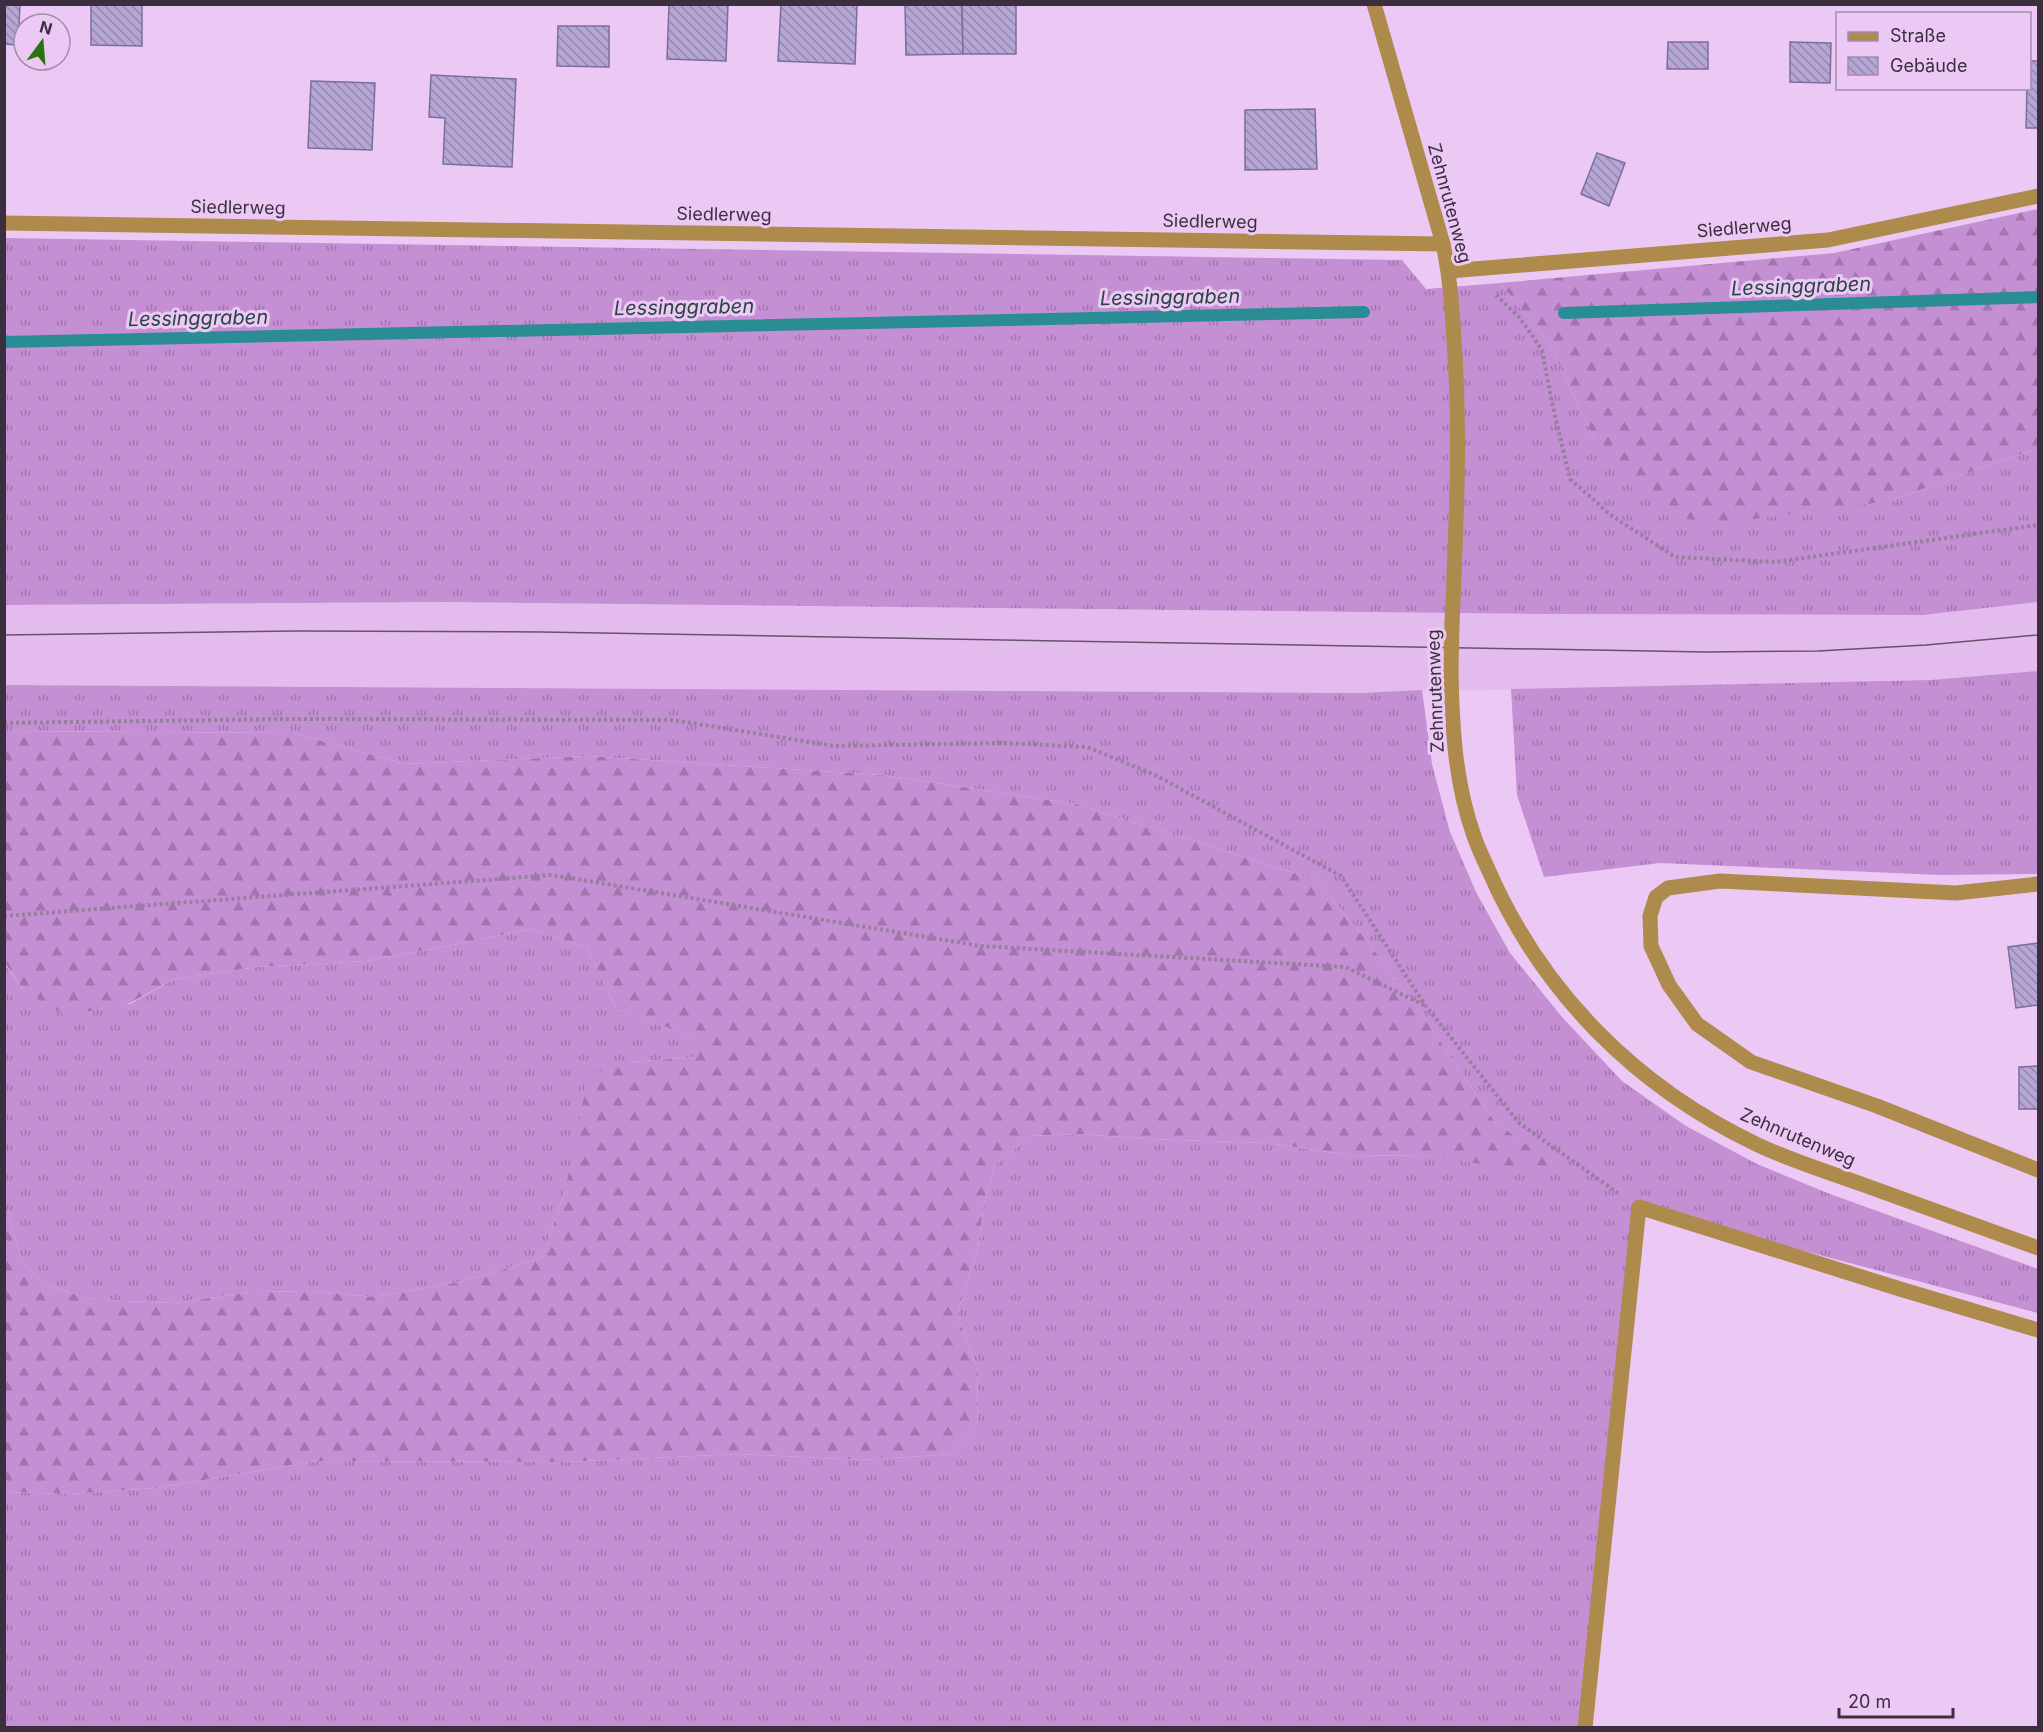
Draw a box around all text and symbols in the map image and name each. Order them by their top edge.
north arrow [12,12,72,72]
legend [1836,12,2031,90]
text: N [38,16,55,39]
text: Straße [1890,25,1946,46]
text: Gebäude [1890,55,1967,76]
street label: Zehnrutenweg [1424,141,1476,265]
street label: Siedlerweg [190,196,286,218]
street label: Siedlerweg [676,203,772,225]
street label: Siedlerweg [1162,210,1258,232]
street label: Siedlerweg [1696,212,1792,242]
water label: Lessinggraben [1731,272,1871,300]
water label: Lessinggraben [1100,284,1240,310]
water label: Lessinggraben [614,294,754,320]
water label: Lessinggraben [128,305,268,331]
street label: Zehnrutenweg [1422,629,1448,753]
street label: Zehnrutenweg [1737,1103,1859,1171]
scale bar [1839,1681,1953,1719]
text: 20 m [1848,1691,1891,1712]

